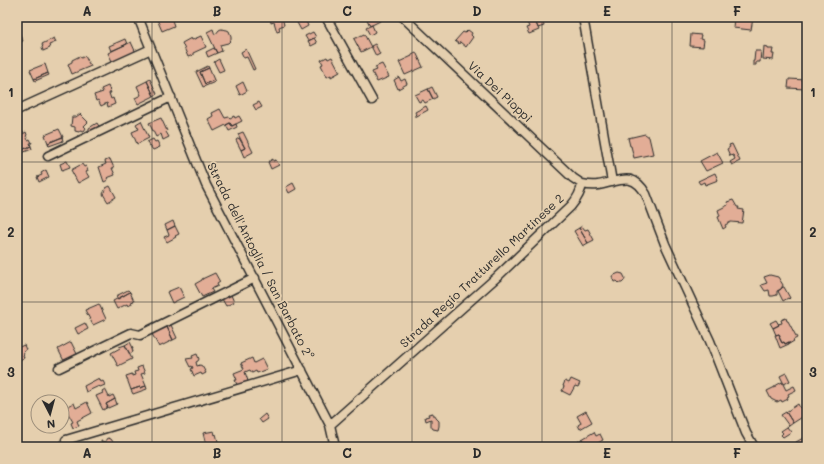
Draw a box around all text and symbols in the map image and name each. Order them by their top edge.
text: A [82,2,92,19]
text: B [213,2,222,19]
text: C [342,2,352,19]
text: D [472,2,482,19]
text: E [603,2,611,19]
text: F [733,2,741,19]
street label: Via Dei Pioppi [465,57,536,125]
text: 1 [8,83,14,100]
text: 1 [810,83,816,100]
street label: Strada dell'Antoglia / San Barbato 2° [204,159,318,362]
street label: Strada Regio Tratturello Martinese 2 [396,190,567,351]
text: 2 [7,223,15,240]
text: 2 [809,223,817,240]
text: 3 [7,363,15,380]
text: 3 [809,363,817,380]
north arrow [30,394,70,434]
text: N [46,417,56,432]
text: A [82,444,92,461]
text: B [213,444,222,461]
text: C [342,444,352,461]
text: D [472,444,482,461]
text: E [603,444,611,461]
text: F [733,444,741,461]

